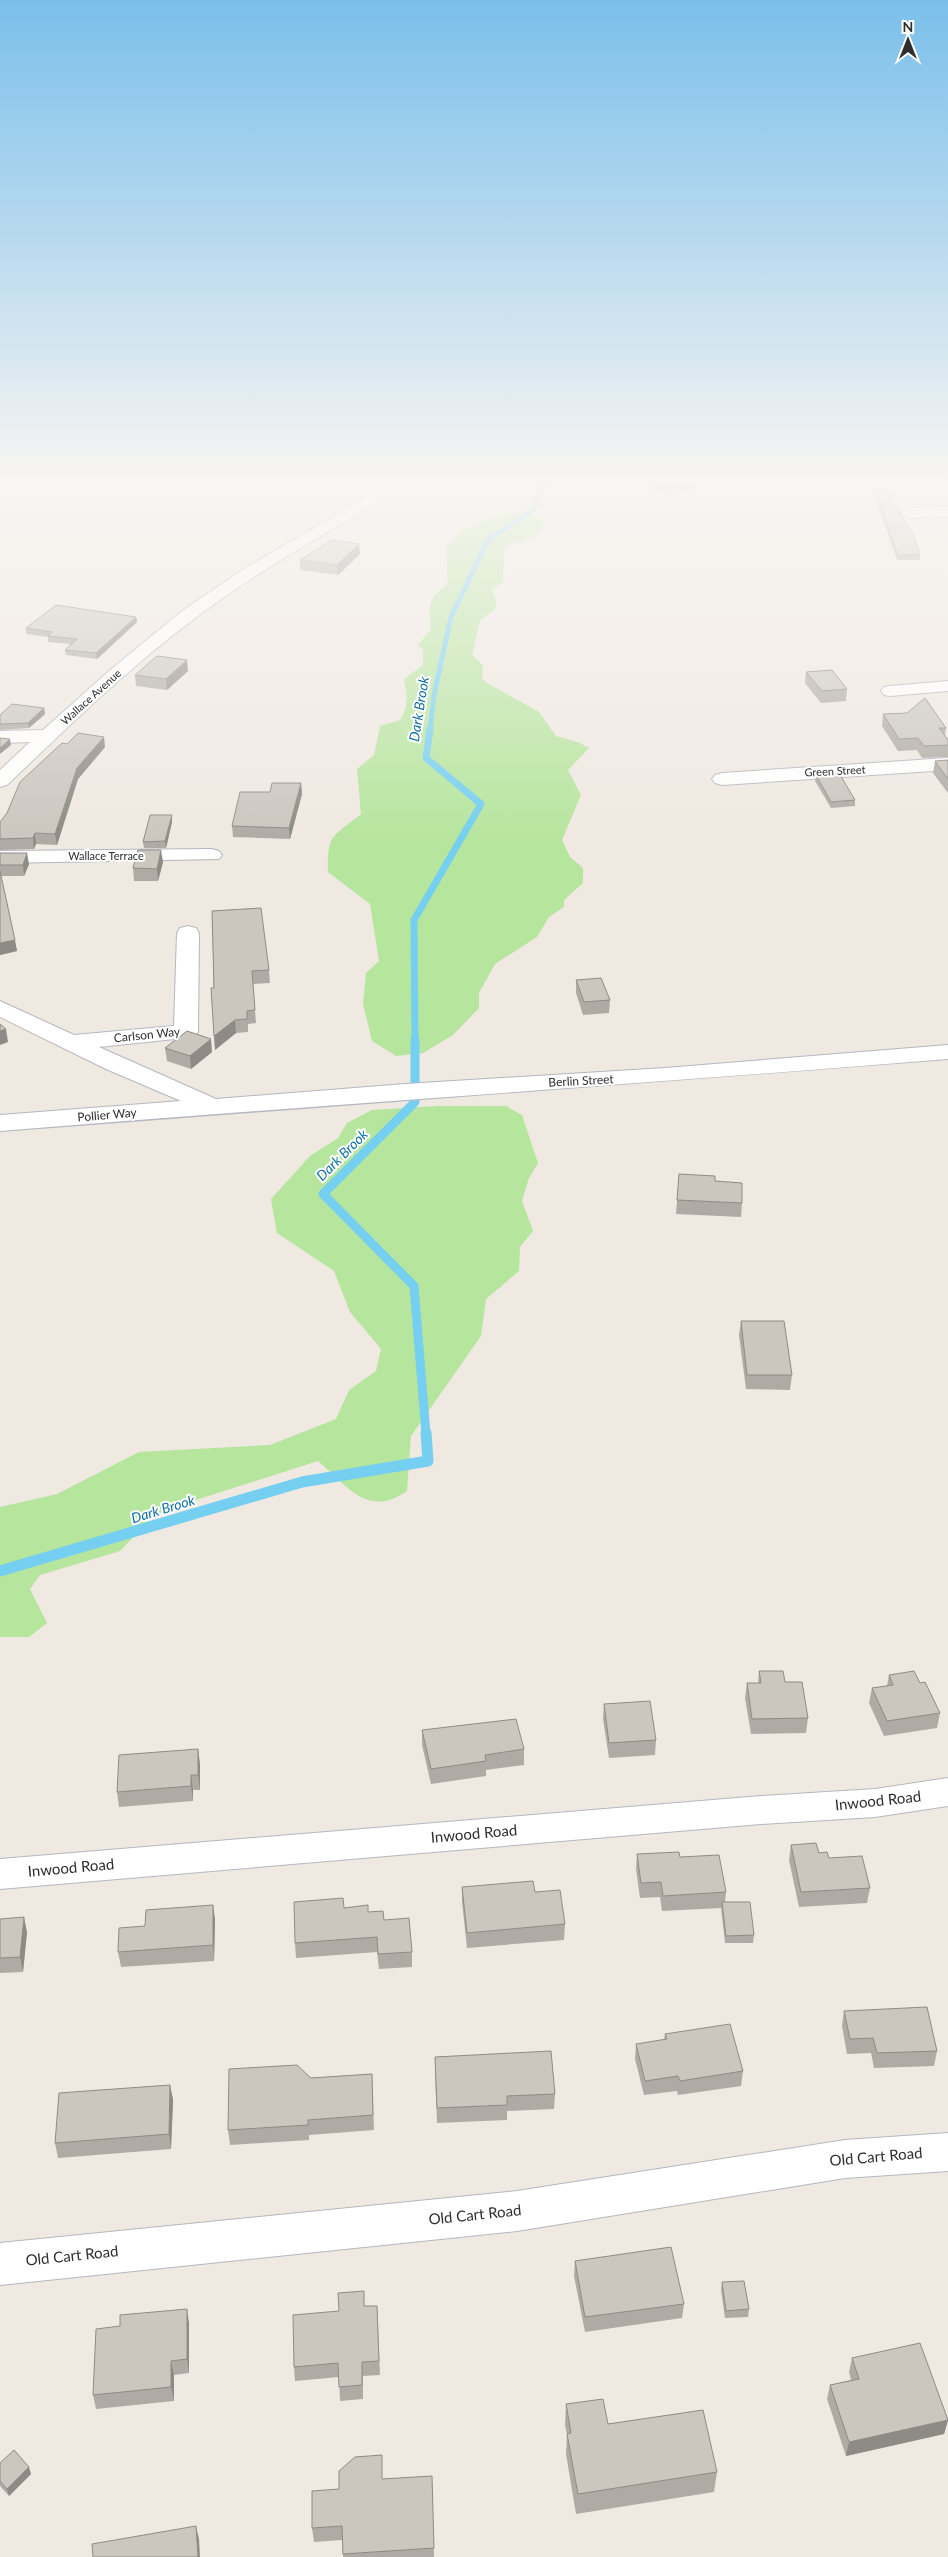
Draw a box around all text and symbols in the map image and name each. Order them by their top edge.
north arrow [883,15,933,65]
text: N [903,18,913,35]
street label: Wallace Avenue [58,666,124,727]
water label: Dark Brook [405,675,432,743]
street label: Green Street [804,762,866,779]
street label: Wallace Terrace [68,849,144,862]
street label: Carlson Way [113,1023,182,1045]
street label: Berlin Street [548,1071,615,1090]
street label: Pollier Way [77,1104,138,1125]
water label: Dark Brook [312,1125,371,1184]
water label: Dark Brook [129,1491,197,1526]
street label: Inwood Road [834,1787,922,1813]
street label: Inwood Road [430,1820,518,1846]
street label: Inwood Road [27,1854,115,1880]
street label: Old Cart Road [829,2143,923,2169]
street label: Old Cart Road [428,2200,522,2228]
street label: Old Cart Road [25,2241,119,2269]

